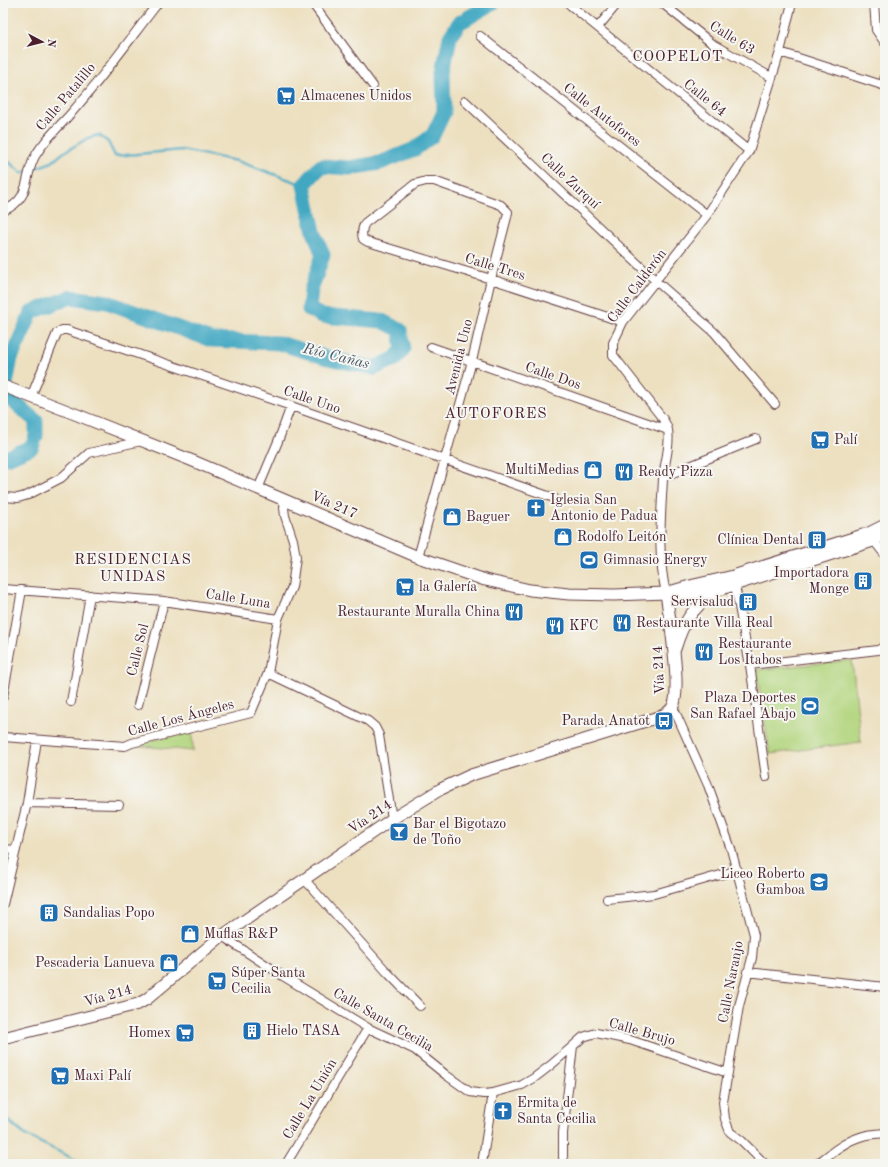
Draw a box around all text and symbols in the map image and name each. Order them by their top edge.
street label: Calle 63 [707,19,757,57]
north arrow [22,22,62,62]
text: N [44,38,56,48]
district label: COOPELOT [633,50,723,65]
street label: Calle Patalillo [34,60,98,134]
street label: Calle 64 [681,77,729,119]
street label: Calle Autofores [561,81,643,149]
supermarket icon: Almacenes Unidos [275,85,297,107]
place label: Almacenes Unidos [300,89,412,103]
street label: Calle Zurquí [538,150,602,212]
street label: Calle Calderón [605,246,669,325]
street label: Calle Tres [463,251,527,283]
street label: Avenida Uno [443,317,475,396]
water label: Río Cañas [300,341,371,372]
street label: Calle Dos [523,360,583,392]
street label: Calle Uno [282,384,343,416]
district label: AUTOFORES [444,407,548,422]
supermarket icon: Palí [809,429,831,451]
place label: Palí [834,433,858,447]
shop icon: MultiMedias [582,459,604,481]
restaurant icon: Ready Pizza [613,461,635,483]
place label: MultiMedias [505,463,579,477]
place label: Ready Pizza [638,465,713,479]
street label: Vía 217 [309,489,359,521]
place label: Iglesia San Antonio de Padua [550,493,658,523]
church icon: Iglesia San Antonio de Padua [525,497,547,519]
shop icon: Baguer [441,506,463,528]
place label: Baguer [466,510,510,524]
shop icon: Rodolfo Leitón [552,526,574,548]
building icon: Clínica Dental [806,529,828,551]
place label: Rodolfo Leitón [577,530,667,544]
place label: Clínica Dental [717,533,803,547]
sports icon: Gimnasio Energy [578,549,600,571]
district label: RESIDENCIAS UNIDAS [74,553,192,585]
place label: Gimnasio Energy [603,553,708,567]
place label: Importadora Monge [774,566,849,596]
building icon: Importadora Monge [852,570,874,592]
supermarket icon: la Galería [394,576,416,598]
place label: la Galería [419,580,477,594]
street label: Calle Luna [205,587,272,611]
building icon: Servisalud [737,591,759,613]
place label: Servisalud [670,595,734,609]
restaurant icon: Restaurante Muralla China [503,601,525,623]
place label: Restaurante Muralla China [337,605,500,619]
restaurant icon: Restaurante Villa Real [611,612,633,634]
restaurant icon: KFC [544,615,566,637]
place label: Restaurante Villa Real [636,616,773,630]
place label: KFC [569,619,598,633]
street label: Calle Sol [125,622,151,678]
place label: Restaurante Los Itabos [718,637,791,667]
restaurant icon: Restaurante Los Itabos [693,641,715,663]
street label: Vía 214 [651,645,667,695]
place label: Plaza Deportes San Rafael Abajo [690,691,796,721]
street label: Calle Los Ángeles [126,694,235,739]
sports icon: Plaza Deportes San Rafael Abajo [799,695,821,717]
bus stop icon: Parada Anatot [653,710,675,732]
place label: Parada Anatot [561,714,650,728]
street label: Vía 214 [346,797,394,837]
place label: Bar el Bigotazo de Toño [413,817,506,847]
bar icon: Bar el Bigotazo de Toño [388,821,410,843]
place label: Liceo Roberto Gamboa [720,867,805,897]
school or university icon: Liceo Roberto Gamboa [808,871,830,893]
building icon: Sandalias Popo [38,902,60,924]
place label: Sandalias Popo [63,906,155,920]
shop icon: Muflas R&P [179,923,201,945]
place label: Muflas R&P [204,927,278,941]
street label: Calle Naranjo [716,940,746,1024]
shop icon: Pescaderia Lanueva [158,952,180,974]
place label: Pescaderia Lanueva [35,956,155,970]
place label: Súper Santa Cecilia [231,966,306,996]
supermarket icon: Súper Santa Cecilia [206,970,228,992]
street label: Vía 214 [82,982,134,1010]
street label: Calle Santa Cecilia [330,986,436,1054]
street label: Calle Brujo [607,1016,677,1048]
building icon: Hielo TASA [241,1020,263,1042]
supermarket icon: Homex [174,1022,196,1044]
place label: Hielo TASA [266,1024,341,1038]
place label: Homex [128,1026,171,1040]
street label: Calle La Unión [281,1056,340,1142]
supermarket icon: Maxi Palí [49,1065,71,1087]
place label: Maxi Palí [74,1069,131,1083]
place label: Ermita de Santa Cecilia [517,1096,596,1126]
church icon: Ermita de Santa Cecilia [492,1100,514,1122]

